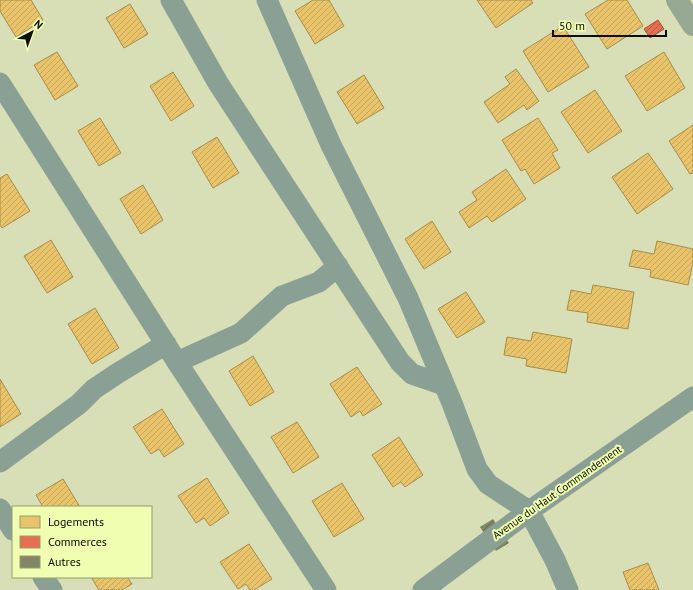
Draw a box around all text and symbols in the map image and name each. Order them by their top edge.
north arrow [12,12,52,52]
scale bar [553,12,666,38]
text: N [31,17,46,32]
text: 50 m [559,18,585,33]
street label: Avenue du Haut Commandement [490,442,624,542]
legend [12,506,152,578]
text: Logements [48,514,104,529]
text: Commerces [48,534,107,549]
text: Autres [48,554,81,569]

